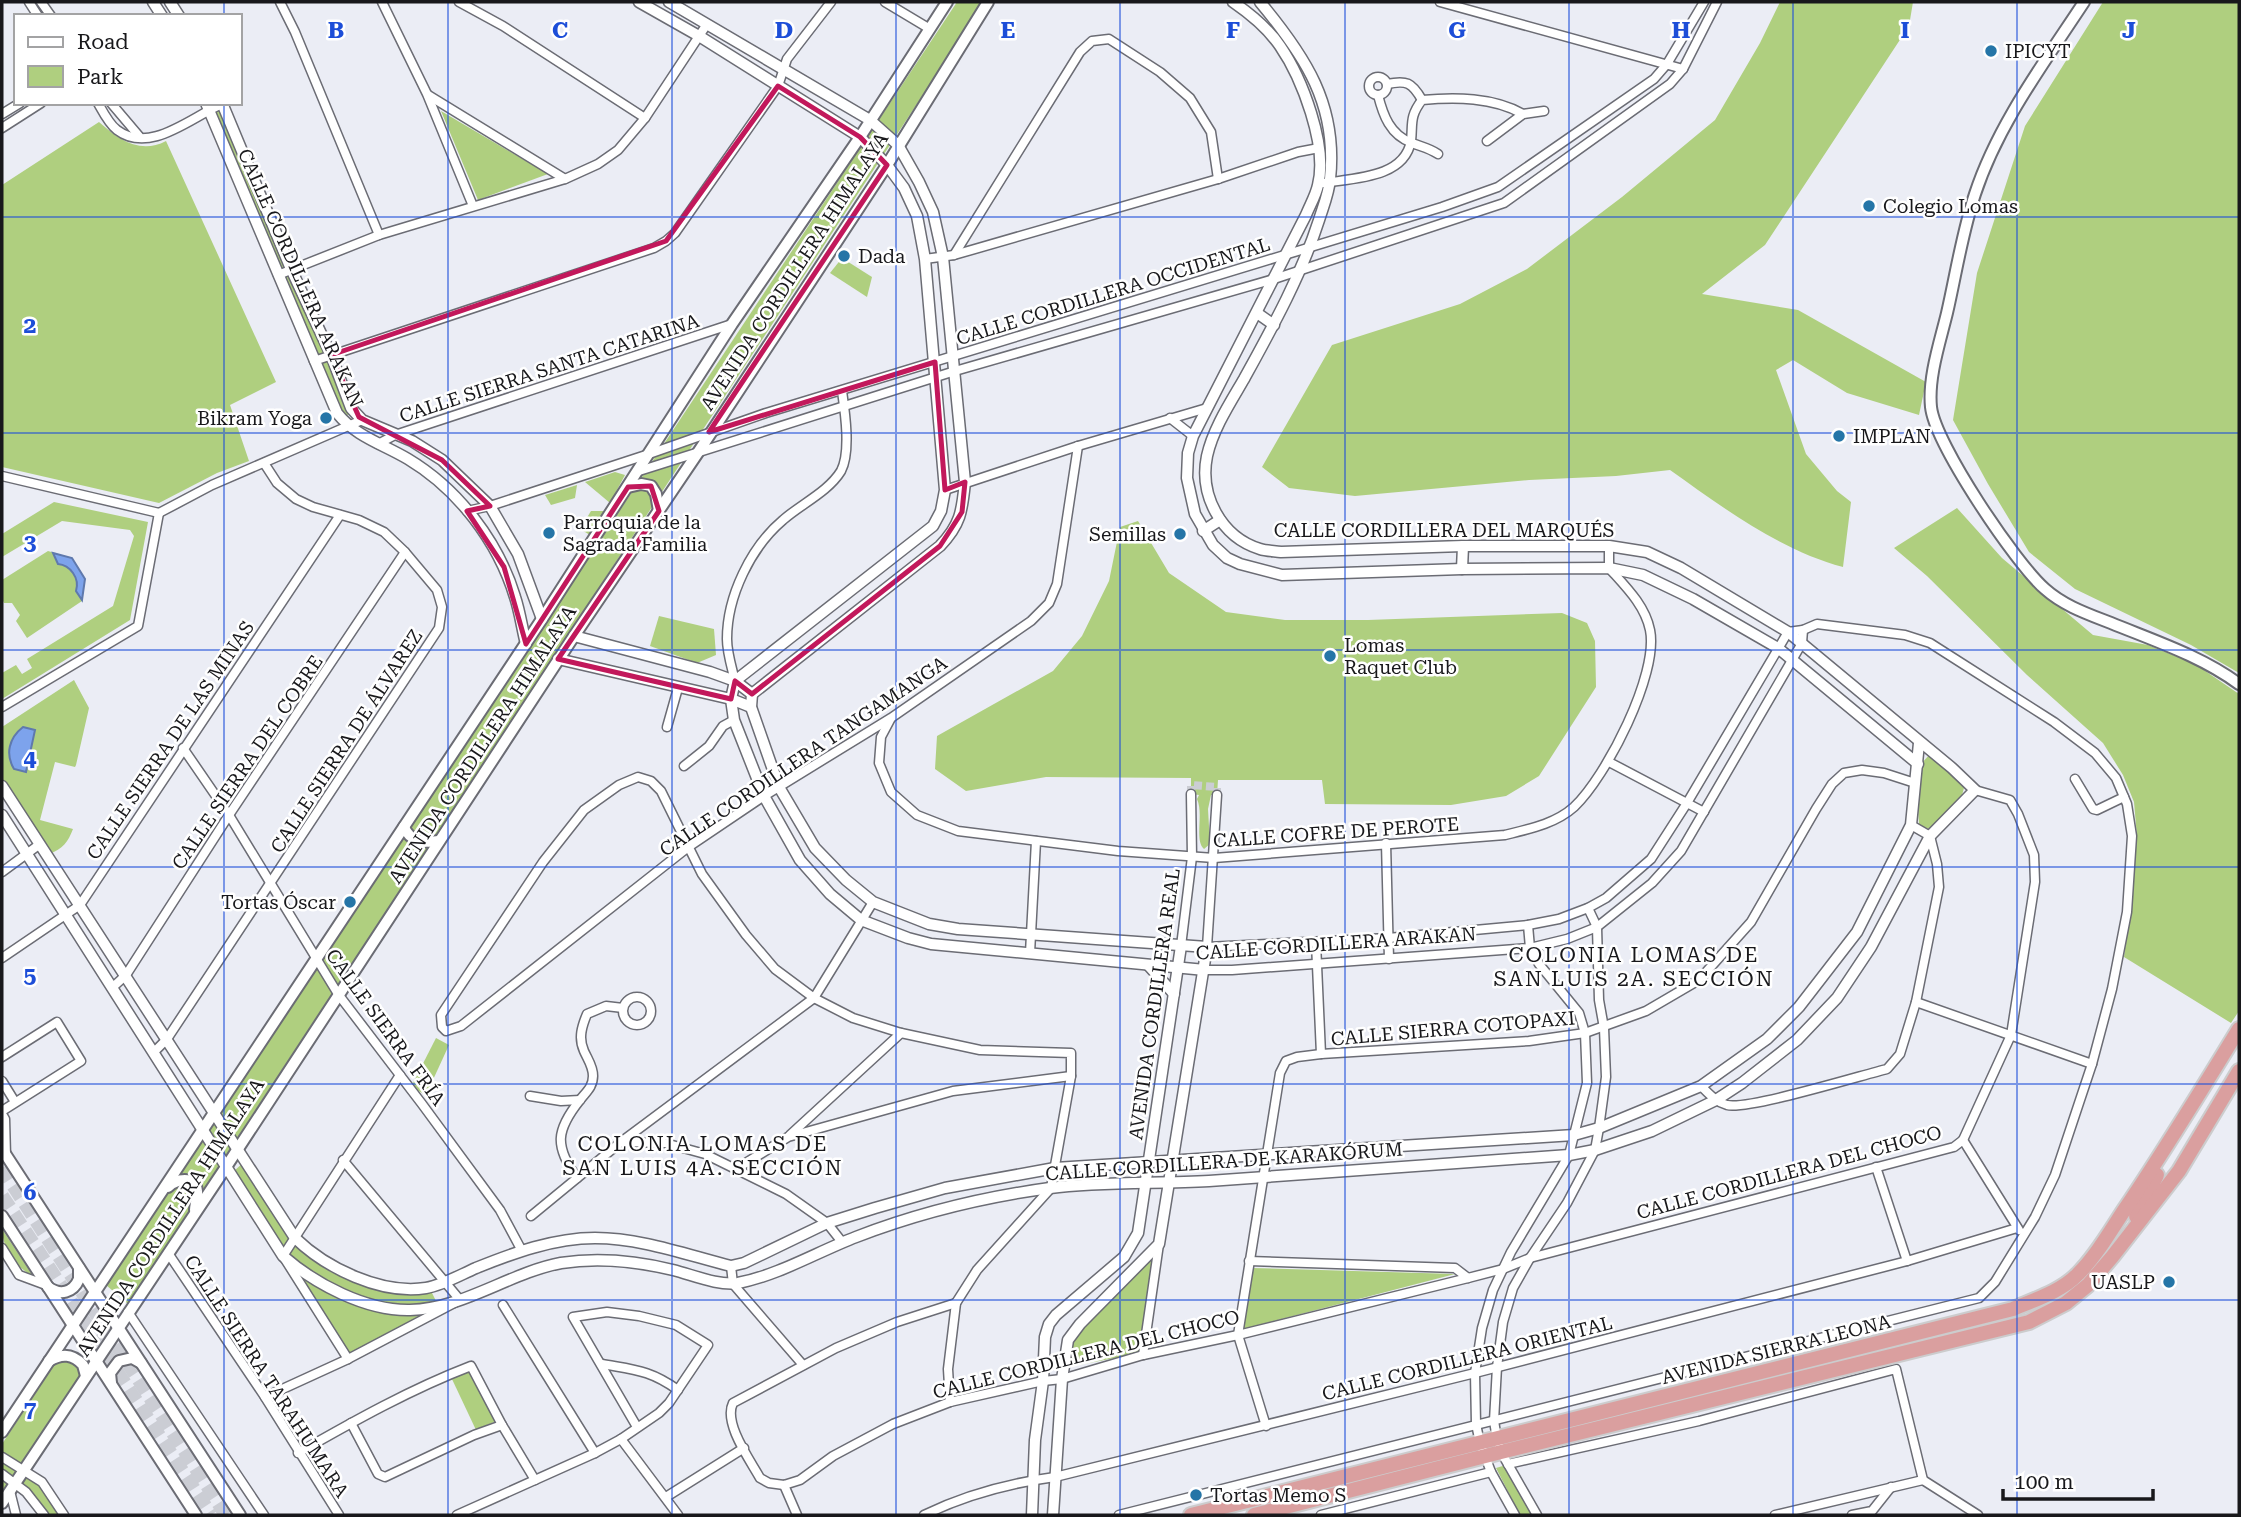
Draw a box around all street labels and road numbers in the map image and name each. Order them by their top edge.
street label: AVENIDA CORDILLERA HIMALAYA [696,127,893,415]
street label: CALLE CORDILLERA ARAKAN [233,145,368,411]
street label: CALLE CORDILLERA OCCIDENTAL [953,233,1273,350]
street label: CALLE SIERRA SANTA CATARINA [396,309,703,428]
street label: CALLE CORDILLERA DEL MARQUÉS [1274,519,1614,542]
street label: AVENIDA CORDILLERA HIMALAYA [384,600,581,888]
street label: CALLE SIERRA DE LAS MINAS [82,617,259,864]
street label: CALLE SIERRA DE ÁLVAREZ [266,625,427,857]
street label: CALLE SIERRA DEL COBRE [167,651,328,874]
street label: CALLE CORDILLERA TANGAMANGA [655,651,952,862]
street label: CALLE COFRE DE PEROTE [1212,812,1460,853]
street label: AVENIDA CORDILLERA REAL [1124,867,1185,1141]
street label: CALLE CORDILLERA ARAKAN [1195,922,1477,965]
street label: CALLE SIERRA FRÍA [321,944,451,1111]
street label: CALLE SIERRA COTOPAXI [1330,1006,1576,1051]
street label: AVENIDA CORDILLERA HIMALAYA [72,1073,269,1361]
street label: CALLE CORDILLERA DEL CHOCO [1634,1121,1944,1224]
street label: CALLE CORDILLERA DE KARAKÓRUM [1044,1138,1404,1185]
street label: CALLE SIERRA TARAHUMARA [179,1251,354,1502]
street label: CALLE CORDILLERA DEL CHOCO [931,1305,1242,1404]
street label: AVENIDA SIERRA LEONA [1659,1310,1894,1389]
street label: CALLE CORDILLERA ORIENTAL [1320,1311,1615,1406]

